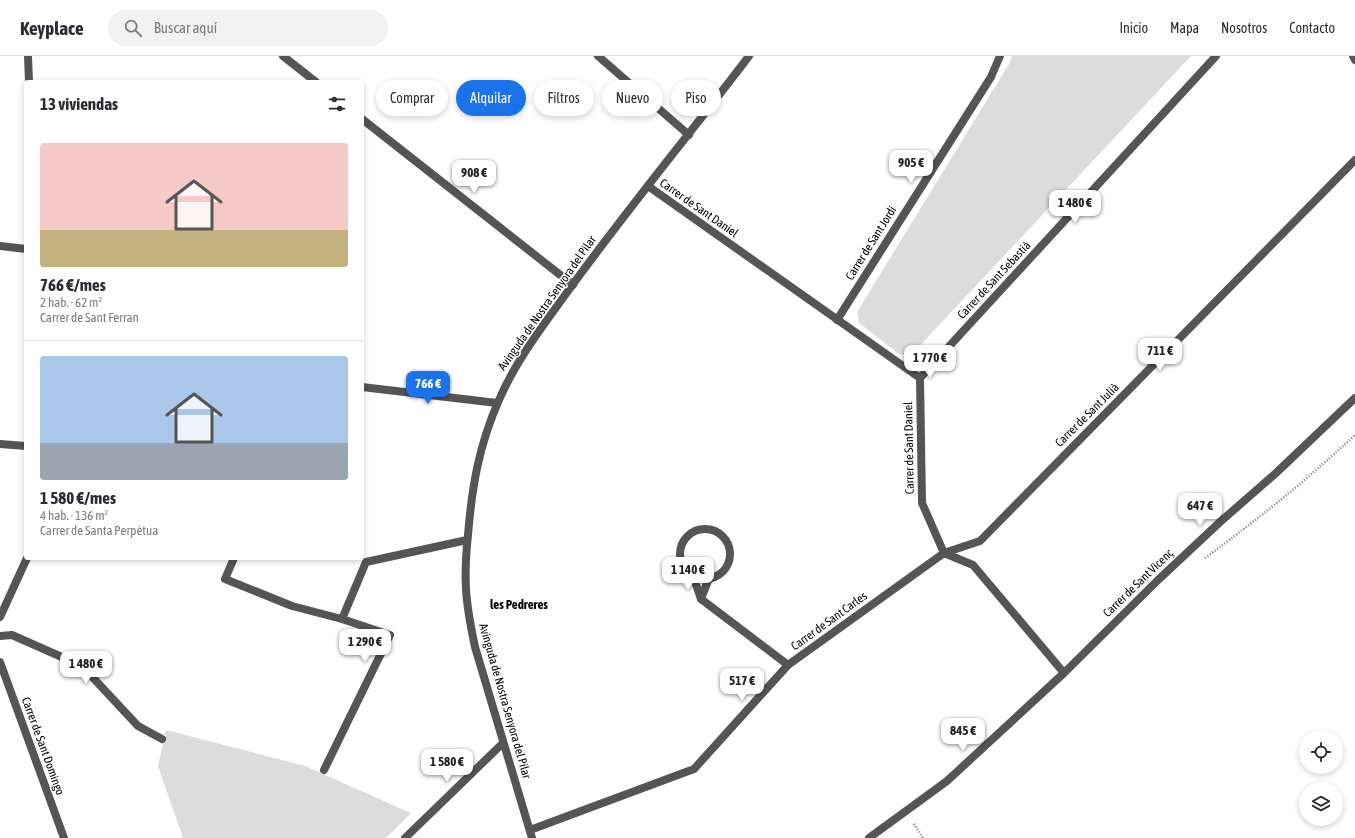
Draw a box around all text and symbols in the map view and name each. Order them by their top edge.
search box [108,10,388,46]
text: Keyplace [20,17,84,39]
icon: search [122,17,144,39]
text: Buscar aquí [154,19,217,36]
text: Inicio [1119,20,1148,36]
text: Mapa [1170,20,1199,36]
text: Nosotros [1221,20,1267,36]
text: Contacto [1289,20,1335,36]
chip: Comprar [376,80,448,116]
chip: Alquilar [456,80,526,116]
chip: Filtros [534,80,594,116]
chip: Nuevo [602,80,663,116]
chip: Piso [671,80,721,116]
icon: filters [326,93,348,115]
text: 13 viviendas [40,94,118,114]
pin: 905 € [883,150,939,184]
text: 905 € [898,155,924,170]
pin: 908 € [446,160,502,194]
text: 908 € [461,165,487,180]
icon: home [158,169,230,241]
street label: Carrer de Sant Daniel [657,176,742,241]
pin: 1 480 € [1038,190,1112,224]
text: 1 480 € [1058,195,1092,210]
street label: Carrer de Sant Jordi [843,203,899,283]
street label: Avinguda de Nostra Senyora del Pilar [495,233,599,373]
street label: Carrer de Sant Sebastià [955,238,1033,322]
text: 766 €/mes [40,275,106,295]
text: 2 hab. · 62 m² [40,295,102,310]
text: Carrer de Sant Ferran [40,310,139,325]
pin: 711 € [1132,338,1188,372]
text: 711 € [1147,343,1173,358]
pin: 1 770 € [893,345,967,379]
text: 1 770 € [913,350,947,365]
pin: 766 € [400,371,456,405]
text: 766 € [415,376,441,391]
street label: Carrer de Sant Julià [1052,380,1122,450]
icon: home [158,382,230,454]
street label: Carrer de Sant Daniel [901,401,917,494]
text: 1 580 €/mes [40,488,116,508]
pin: 647 € [1172,493,1228,527]
text: 647 € [1187,498,1213,513]
text: 4 hab. · 136 m² [40,508,108,523]
text: Carrer de Santa Perpètua [40,523,158,538]
street label: Carrer de Sant Vicenç [1100,546,1176,620]
pin: 1 140 € [651,557,725,591]
text: 1 140 € [671,562,705,577]
street label: Carrer de Sant Carles [788,589,870,653]
district label: les Pedreres [490,597,548,612]
street label: Avinguda de Nostra Senyora del Pilar [476,622,534,781]
pin: 1 290 € [328,629,402,663]
text: 1 290 € [348,634,382,649]
pin: 1 480 € [49,651,123,685]
text: 1 480 € [69,656,103,671]
pin: 517 € [714,668,770,702]
text: 517 € [729,673,755,688]
street label: Carrer de Sant Domingo [19,695,67,797]
pin: 845 € [935,718,991,752]
text: 845 € [950,723,976,738]
map controls [1299,730,1343,826]
button: locate [1299,730,1343,774]
pin: 1 580 € [410,749,484,783]
text: 1 580 € [430,754,464,769]
button: layers [1299,782,1343,826]

